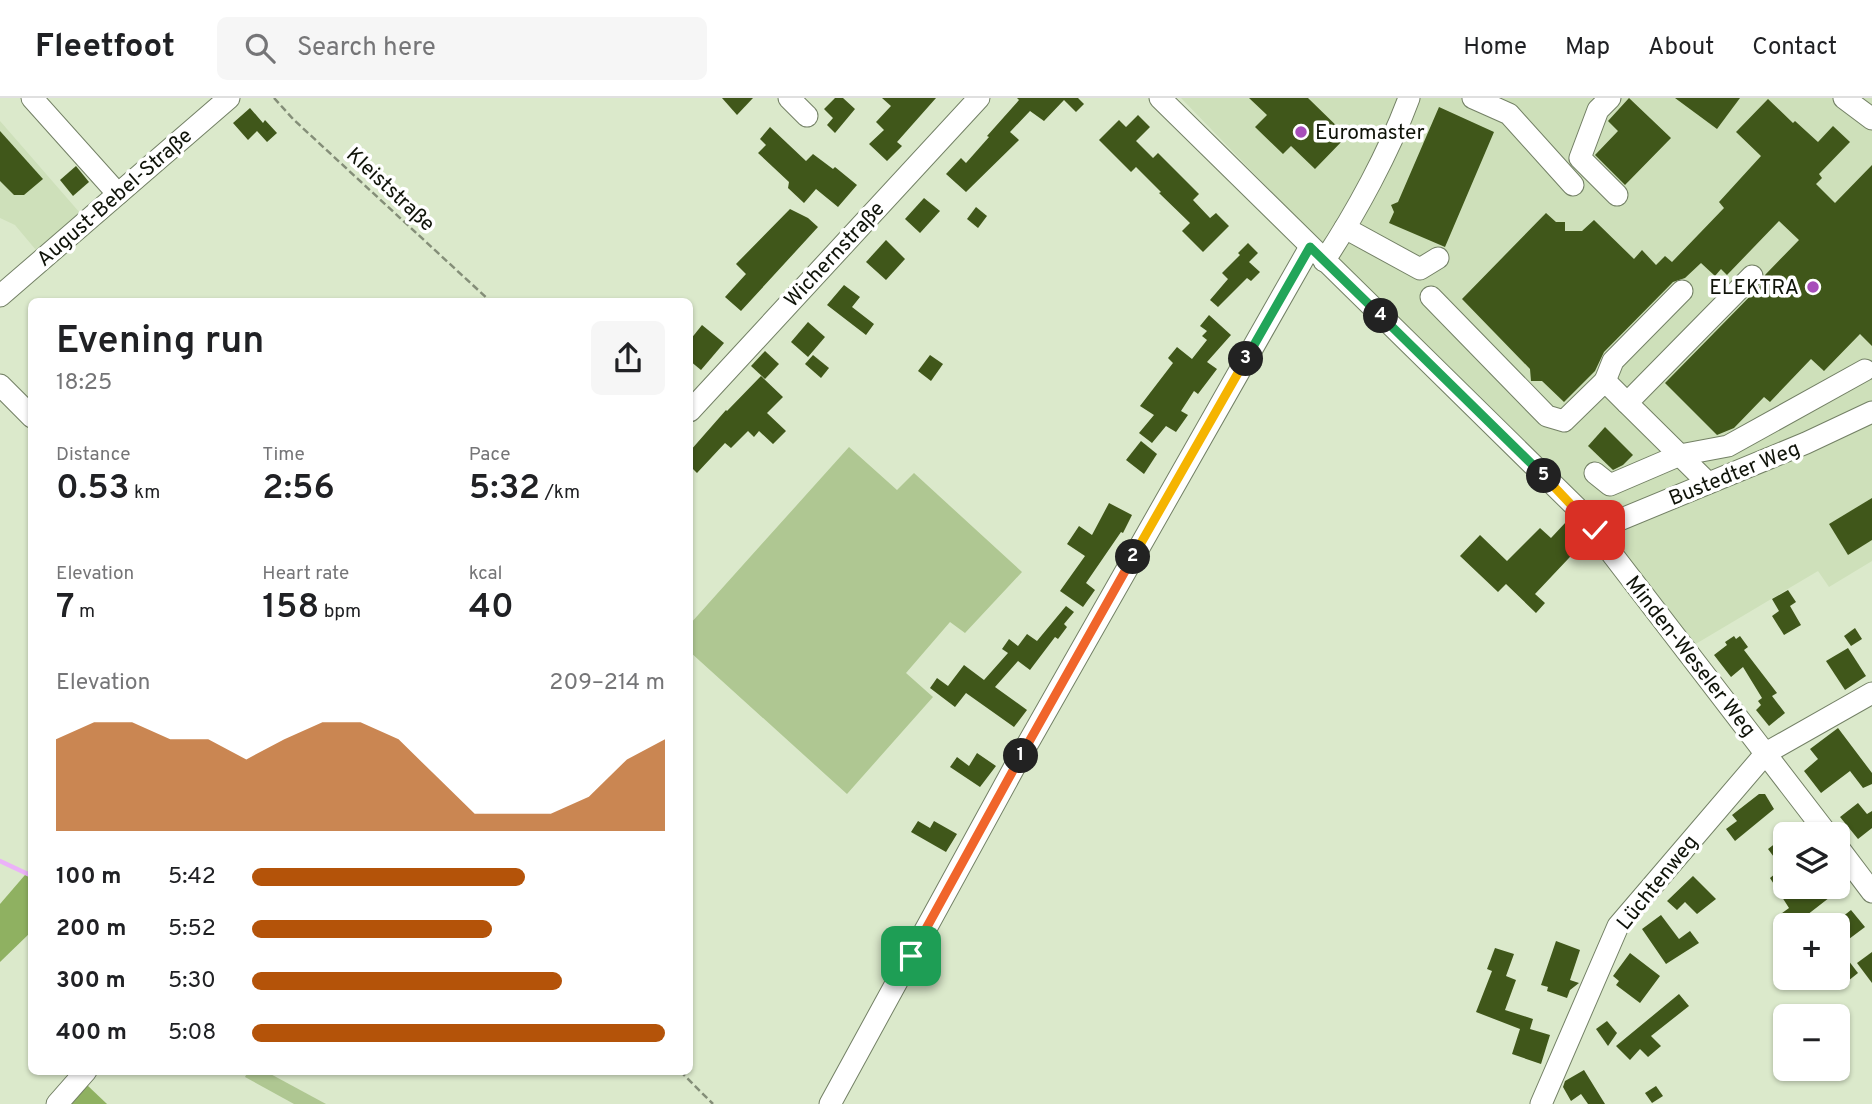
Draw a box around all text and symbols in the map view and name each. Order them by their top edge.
search box [217,17,707,80]
text: Fleetfoot [35,27,175,69]
icon: search [241,29,279,67]
text: Search here [297,32,436,65]
text: Home [1463,33,1527,63]
text: Map [1565,33,1610,63]
text: About [1648,33,1714,63]
text: Contact [1752,33,1837,63]
place label: Euromaster [1315,120,1425,147]
street label: August-Bebel-Straße [31,123,198,273]
marker: Euromaster [1293,124,1309,140]
street label: Kleiststraße [340,142,440,238]
street label: Wichernstraße [779,196,891,314]
place label: ELEKTRA [1709,275,1799,302]
marker: ELEKTRA [1805,279,1821,295]
pin: 4 [1364,298,1398,333]
text: 4 [1374,303,1387,327]
text: Evening run [56,318,264,367]
button: share [591,321,665,395]
pin: 3 [1228,342,1264,376]
text: 3 [1240,346,1251,370]
text: 18:25 [56,369,112,398]
street label: Bustedter Weg [1665,436,1804,513]
text: Distance [56,443,131,467]
text: Time [262,443,305,467]
text: Pace [469,443,510,467]
pin: 5 [1526,458,1562,494]
text: 5 [1538,463,1549,487]
text: 0.53 [56,467,130,511]
text: 2:56 [262,467,335,511]
text: 5:32 [469,467,540,511]
text: km [130,481,160,505]
text: /km [540,481,580,505]
pin [1565,500,1625,560]
icon: check [1576,511,1614,549]
pin: 2 [1116,540,1150,574]
text: 2 [1127,544,1138,568]
text: Elevation [56,562,134,586]
text: Heart rate [262,562,349,586]
text: kcal [469,562,502,586]
street label: Minden-Weseler Weg [1618,571,1761,743]
text: 7 [56,586,75,630]
text: 158 [262,586,319,630]
text: 40 [469,586,514,630]
text: m [75,600,95,624]
text: bpm [319,600,361,624]
text: Elevation [56,669,151,698]
text: 209–214 m [549,669,665,698]
pin: 1 [1004,738,1038,774]
text: 1 [1017,743,1024,767]
map controls [1773,822,1850,1081]
button: layers [1773,822,1850,899]
street label: Lüchtenweg [1612,830,1705,936]
text: 100 m [56,863,121,892]
text: 5:42 [168,863,216,892]
button: + [1773,913,1850,990]
text: 200 m [56,915,126,944]
text: 5:52 [168,915,216,944]
pin [881,926,941,986]
icon: arrive [892,937,930,975]
text: 300 m [56,967,126,996]
text: 5:30 [168,967,216,996]
button: − [1773,1004,1850,1081]
text: 400 m [56,1019,127,1048]
text: 5:08 [168,1019,216,1048]

